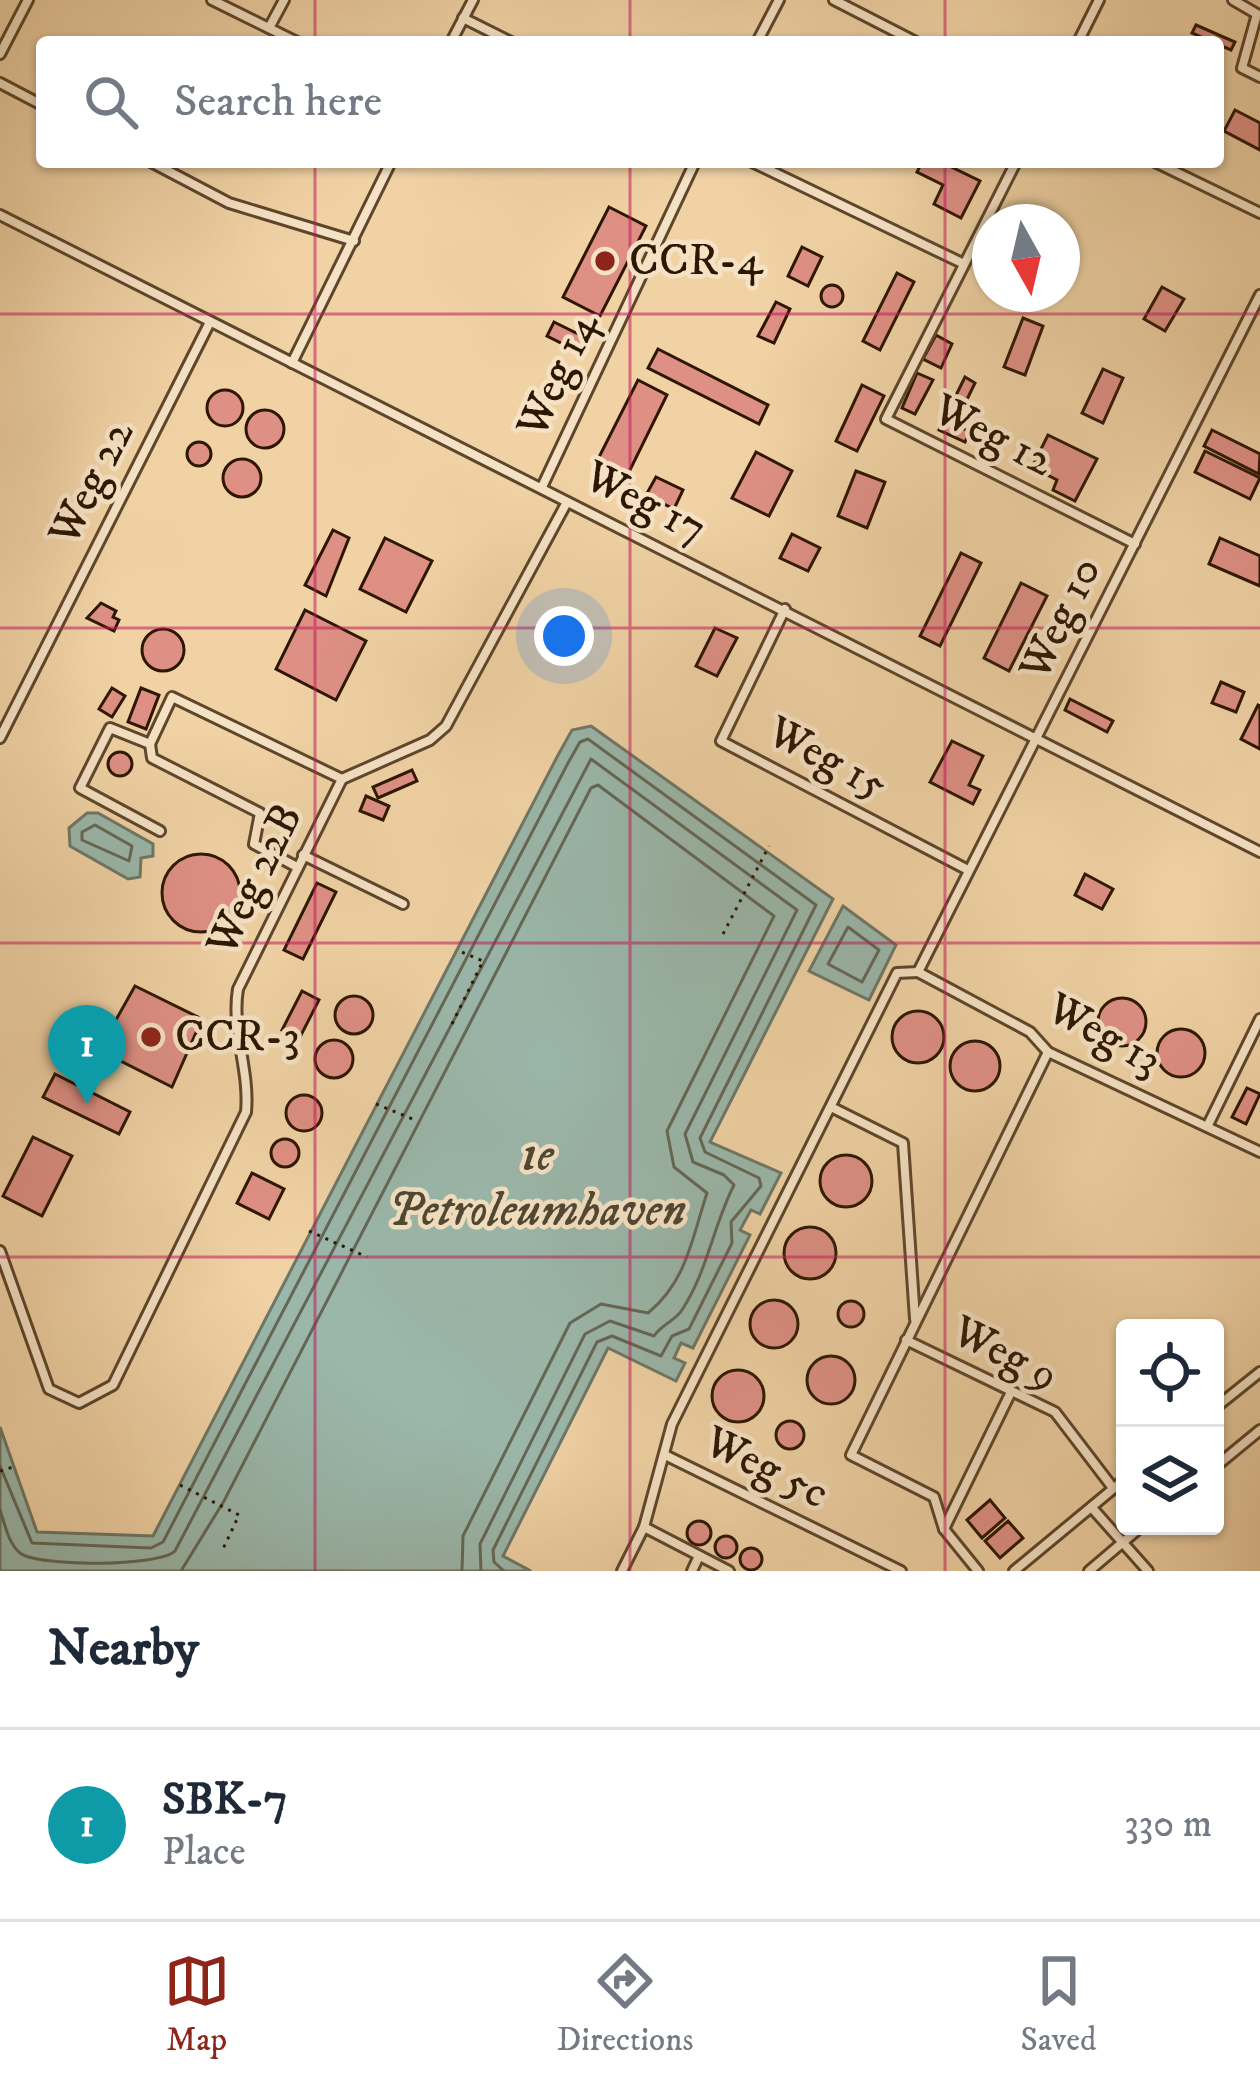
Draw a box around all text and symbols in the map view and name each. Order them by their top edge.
search box [36,36,1224,168]
icon: search [78,69,144,135]
text: Search here [174,74,382,130]
north arrow [972,204,1080,312]
place label: CCR-4 [629,233,764,289]
marker: CCR-4 [592,248,618,274]
street label: Weg 14 [504,303,612,447]
street label: Weg 12 [922,382,1063,490]
street label: Weg 22 [36,411,147,556]
street label: Weg 17 [574,448,715,557]
street label: Weg 10 [1007,548,1115,691]
your location [534,606,594,666]
street label: Weg 15 [757,704,897,814]
street label: Weg 22B [194,795,316,966]
street label: Weg 13 [1036,980,1171,1089]
pin: 1 [48,1005,126,1104]
place label: CCR-3 [175,1009,300,1065]
marker: CCR-3 [138,1024,164,1050]
water label: 1e Petroleumhaven [388,1126,686,1241]
street label: Weg 9 [942,1303,1067,1404]
map controls [1116,1319,1224,1535]
button: locate [1116,1319,1224,1427]
street label: Weg 5c [694,1414,837,1522]
button: layers [1116,1427,1224,1535]
text: Nearby [48,1617,199,1681]
text: SBK-7 [162,1772,287,1828]
text: 1 [80,1800,94,1849]
text: 330 m [1124,1800,1212,1849]
text: Place [162,1828,246,1877]
tab: Map [164,1948,230,2061]
tab: Directions [557,1948,693,2061]
tab: Saved [1021,1948,1096,2061]

